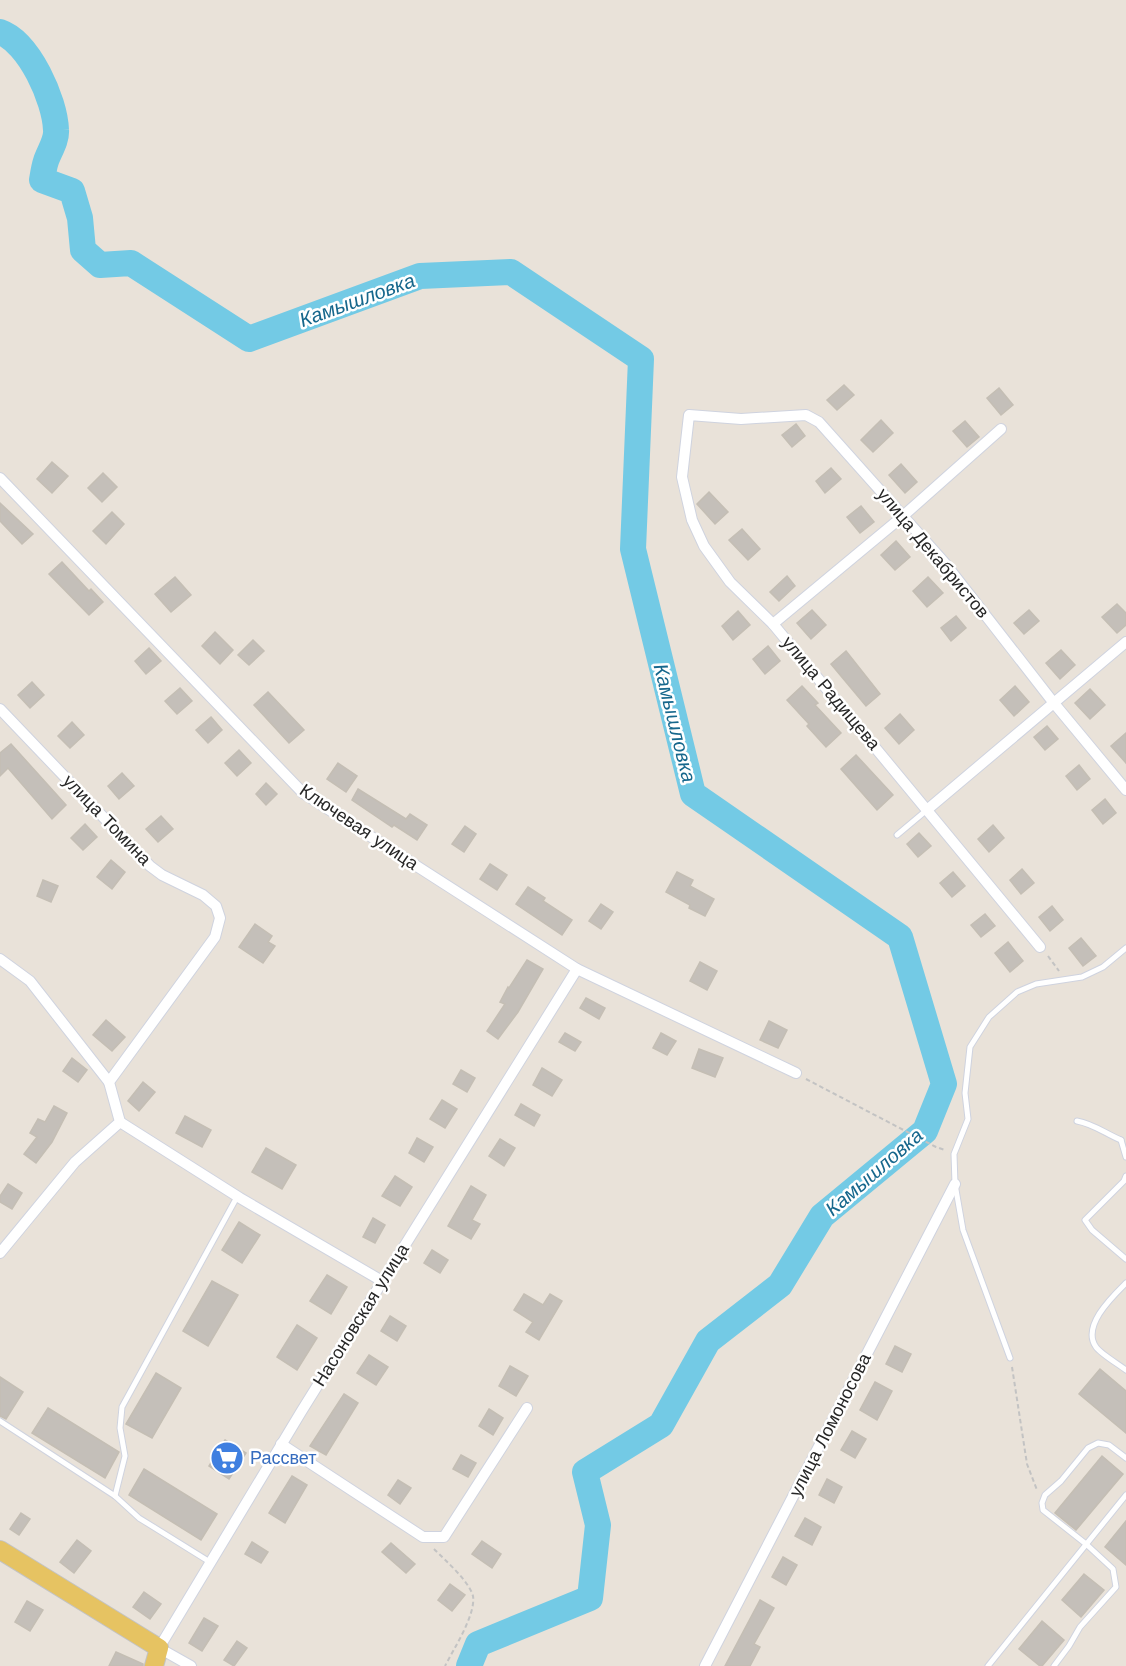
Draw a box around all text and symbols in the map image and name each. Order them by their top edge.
water label: Камышловка [296,268,418,332]
street label: улица Декабристов [873,483,994,622]
street label: улица Радищева [778,632,886,754]
water label: Камышловка [649,661,701,785]
street label: улица Томина [59,770,156,870]
street label: Ключевая улица [296,779,423,874]
water label: Камышловка [820,1123,928,1221]
street label: Насоновская улица [308,1239,414,1390]
street label: улица Ломоносова [784,1349,875,1500]
supermarket icon: Рассвет [209,1440,245,1476]
place label: Рассвет [250,1447,316,1468]

